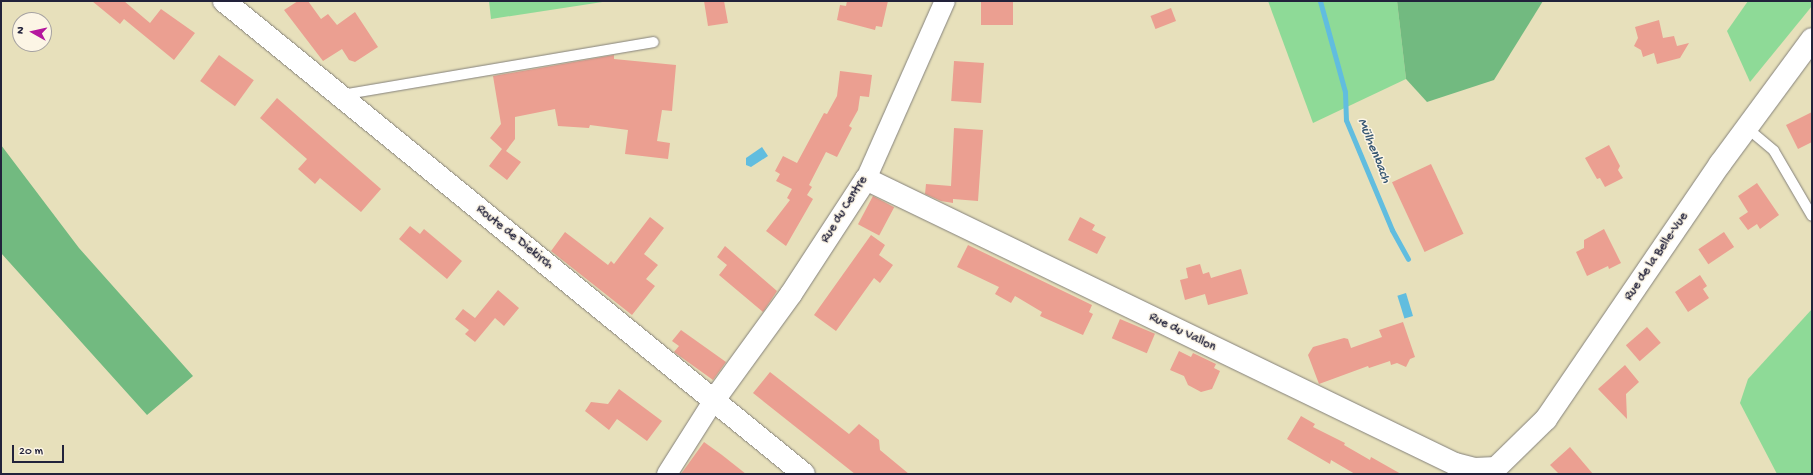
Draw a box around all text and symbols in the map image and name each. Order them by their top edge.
north arrow [12,12,52,52]
text: N [15,26,28,35]
water label: Mülhenbach [1352,116,1394,186]
street label: Rue du Centre [818,174,872,246]
street label: Route de Diekirch [472,202,556,274]
street label: Rue de la Belle-Vue [1622,210,1692,304]
street label: Rue du Vallon [1146,310,1218,356]
scale bar [14,437,66,463]
text: 20 m [19,445,43,459]

